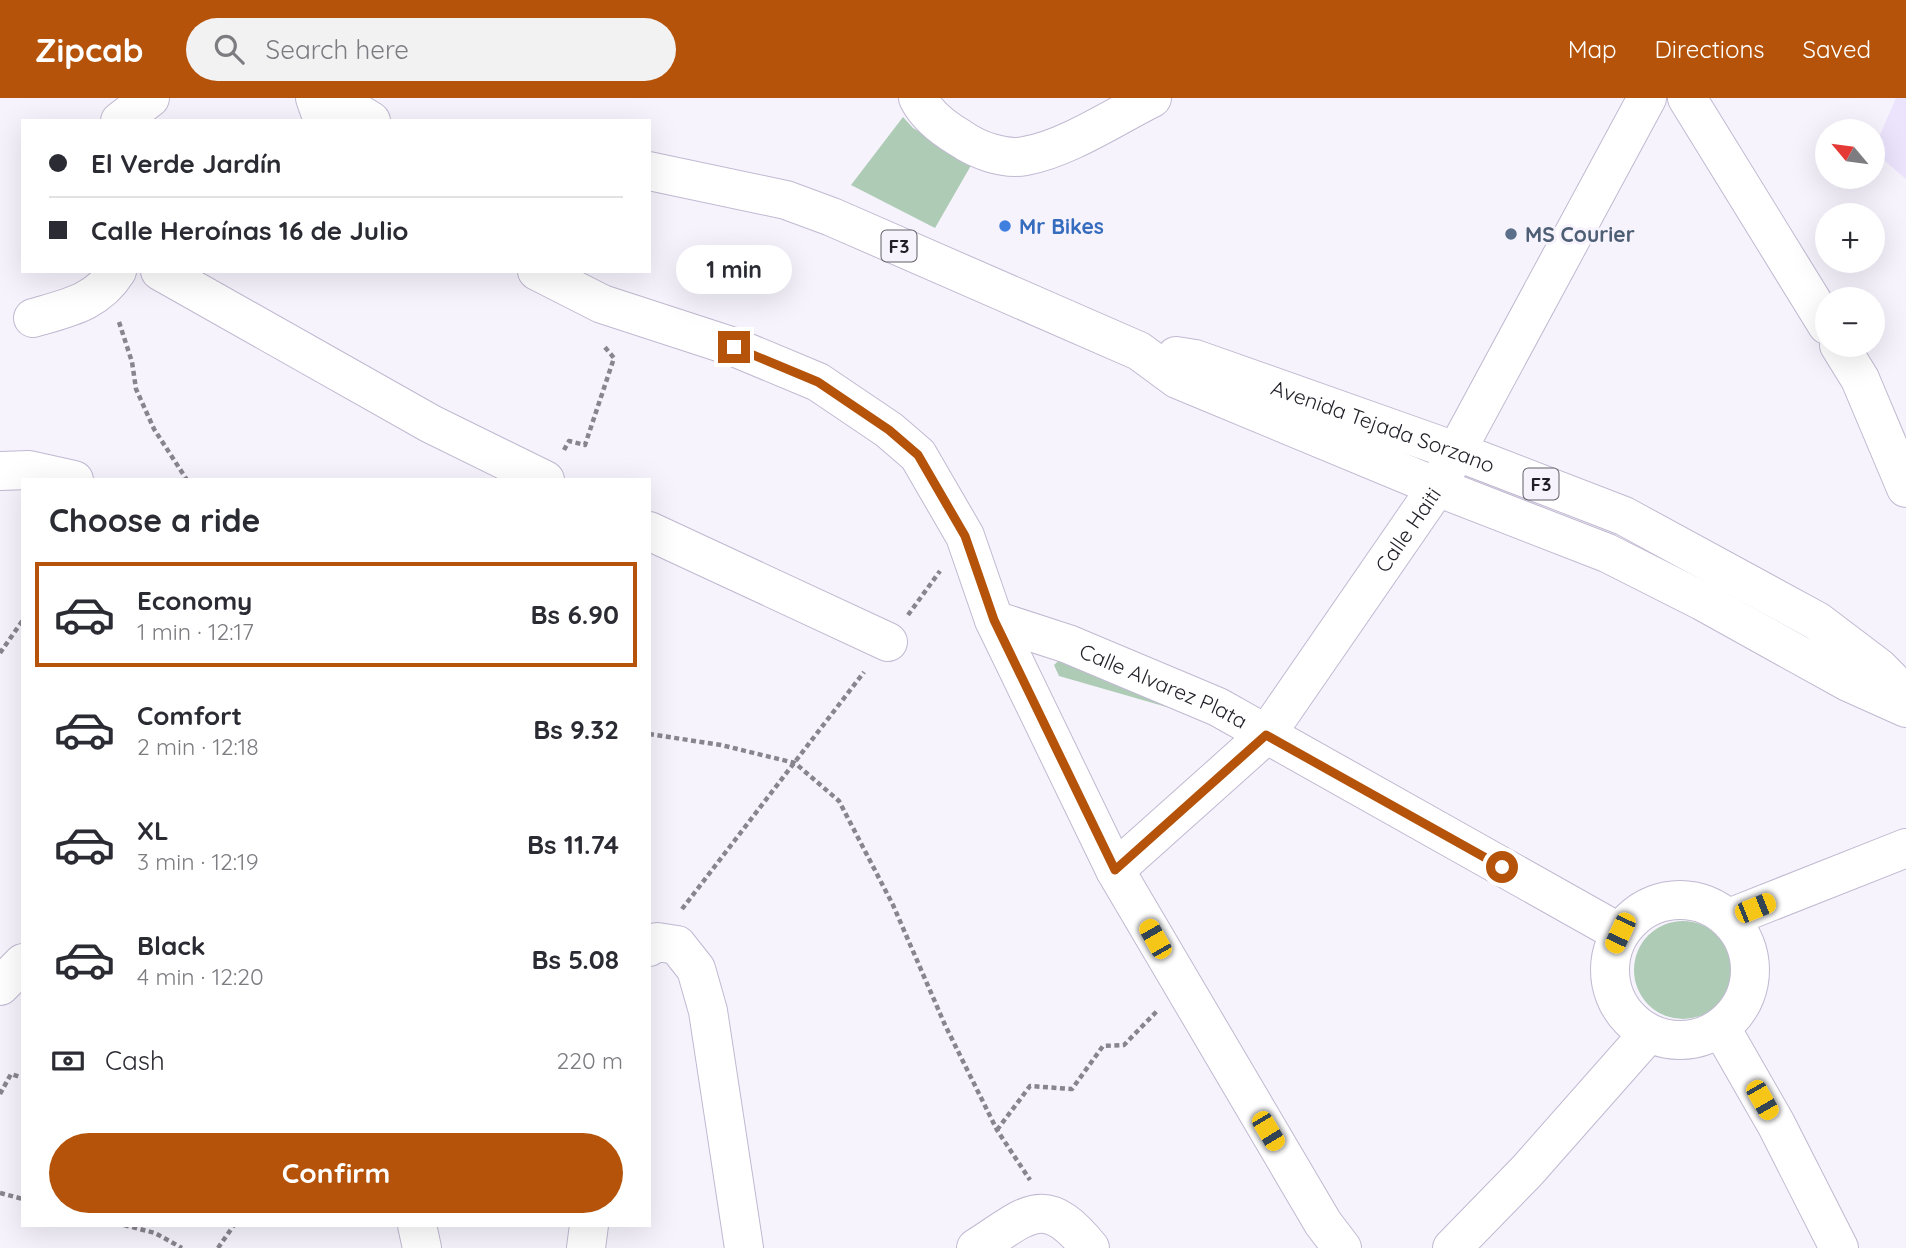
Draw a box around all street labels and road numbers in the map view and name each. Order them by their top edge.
road number: F3 [881,230,916,262]
street label: Avenida Tejada Sorzano [1268,374,1499,478]
road number: F3 [1524,468,1558,500]
street label: Calle Haiti [1369,482,1446,577]
street label: Calle Alvarez Plata [1076,637,1252,734]

